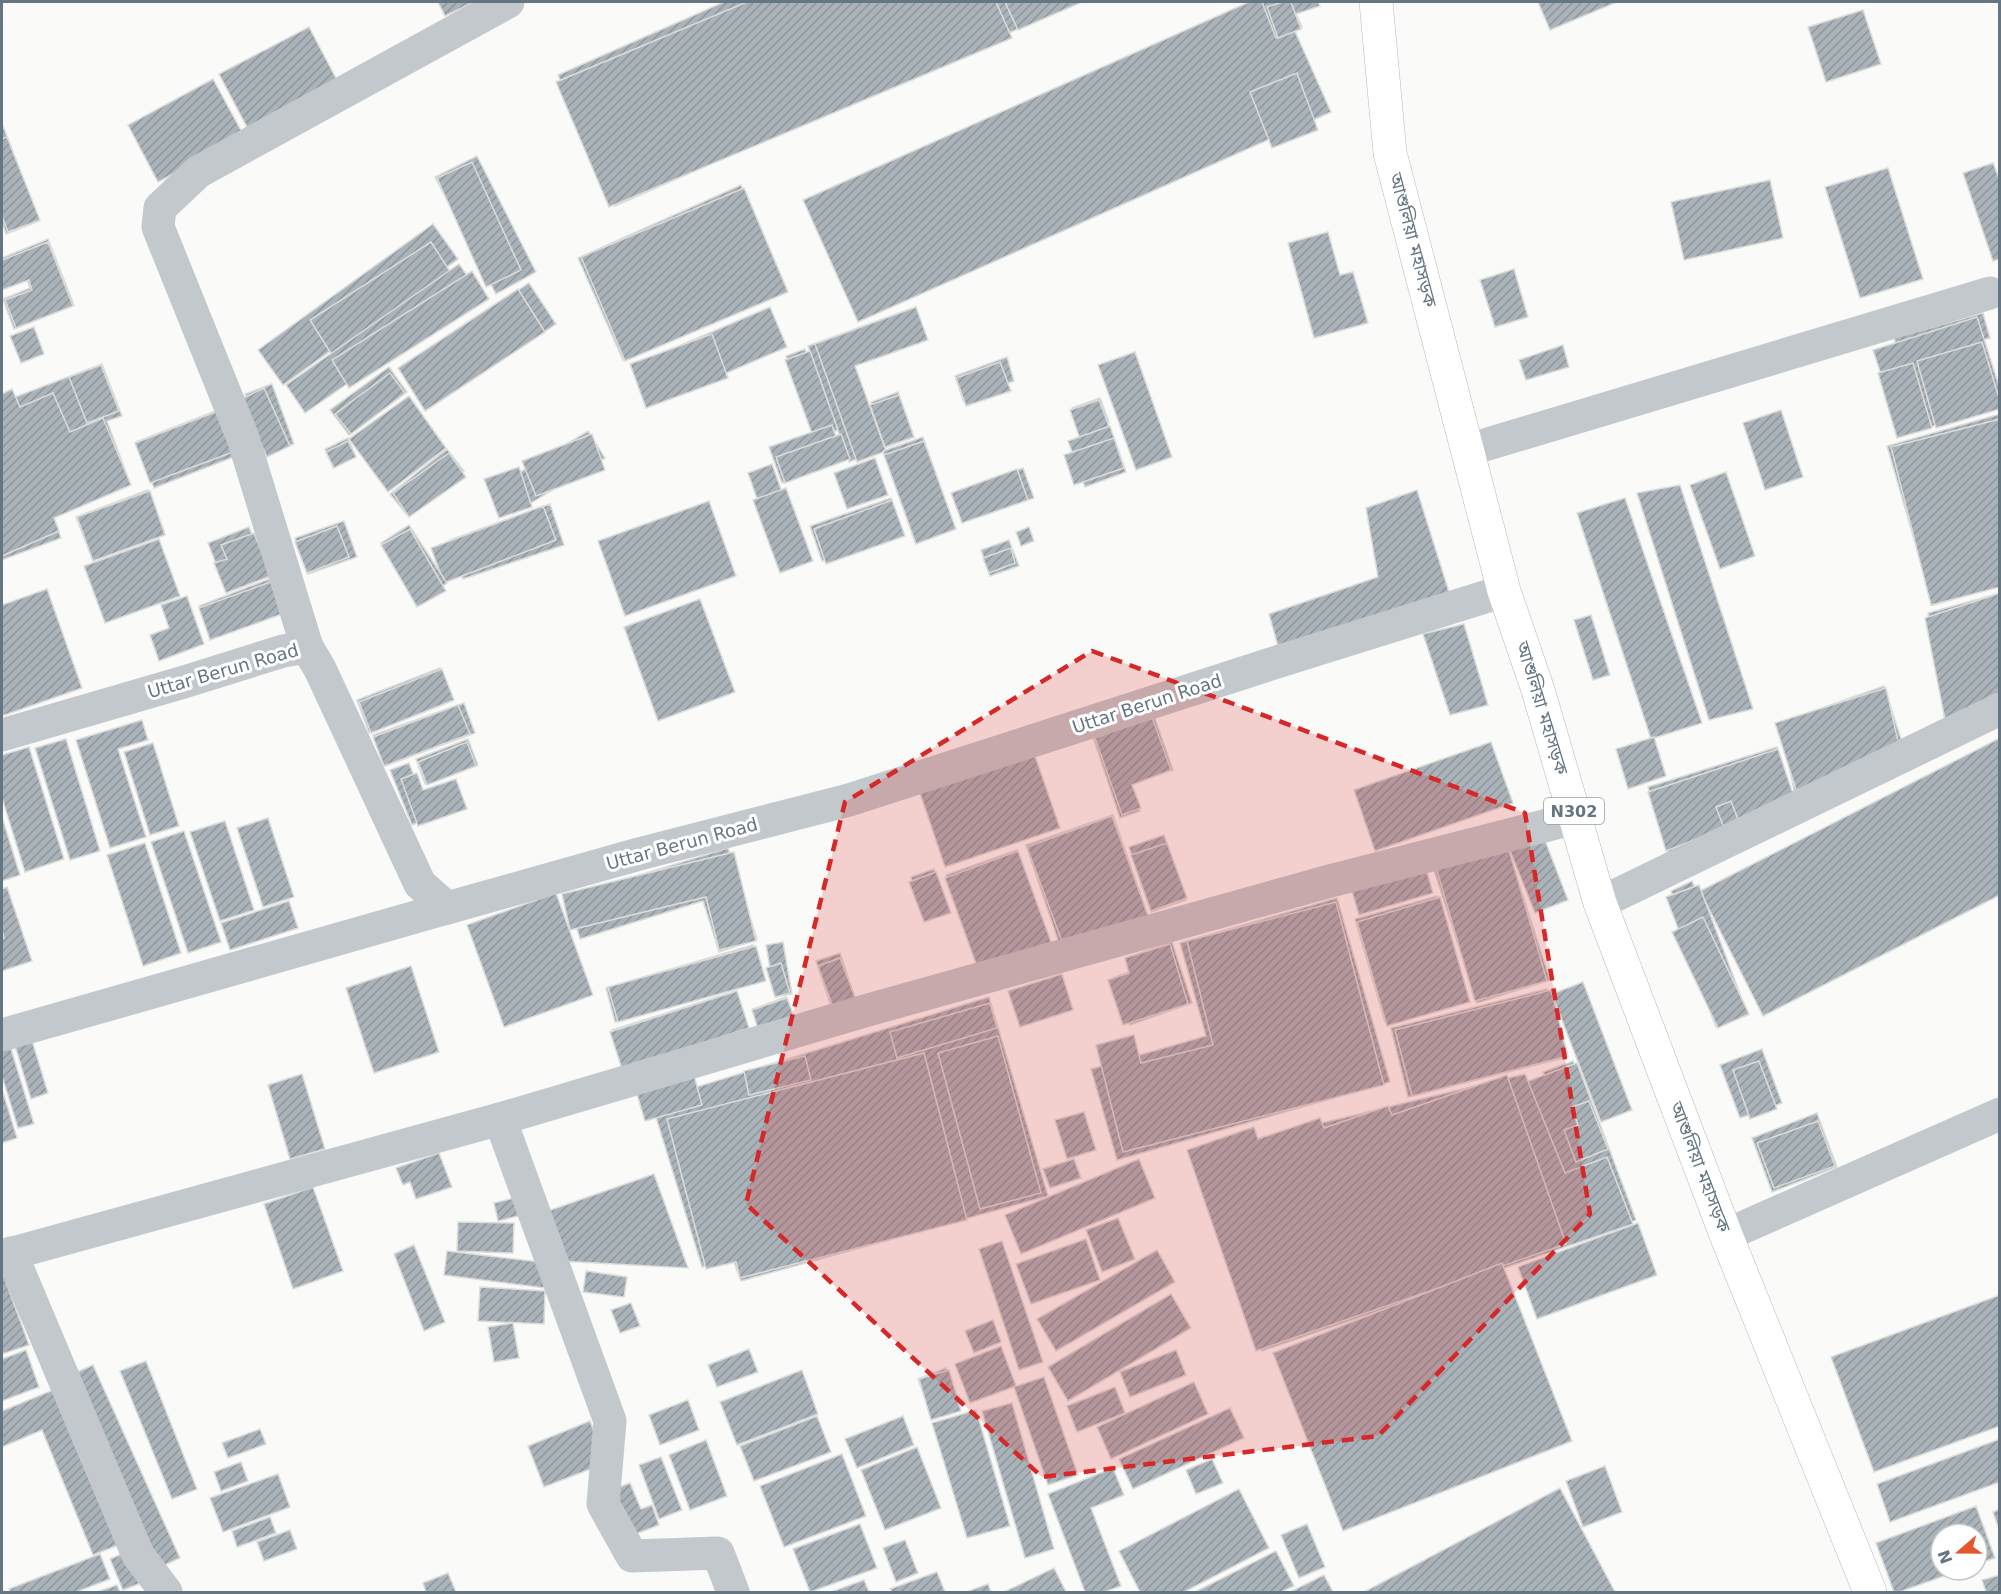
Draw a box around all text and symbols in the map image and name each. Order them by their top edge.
street label: আশুলিয়া মহাসড়ক [1385,169,1442,310]
street label: আশুলিয়া মহাসড়ক [1512,638,1573,777]
street label: Uttar Berun Road [145,639,301,702]
street label: Uttar Berun Road [1069,669,1224,738]
road number: N302 [1544,798,1604,824]
street label: Uttar Berun Road [604,813,760,874]
street label: আশুলিয়া মহাসড়ক [1666,1098,1735,1236]
north arrow [1929,1522,1989,1582]
text: N [1934,1547,1957,1567]

